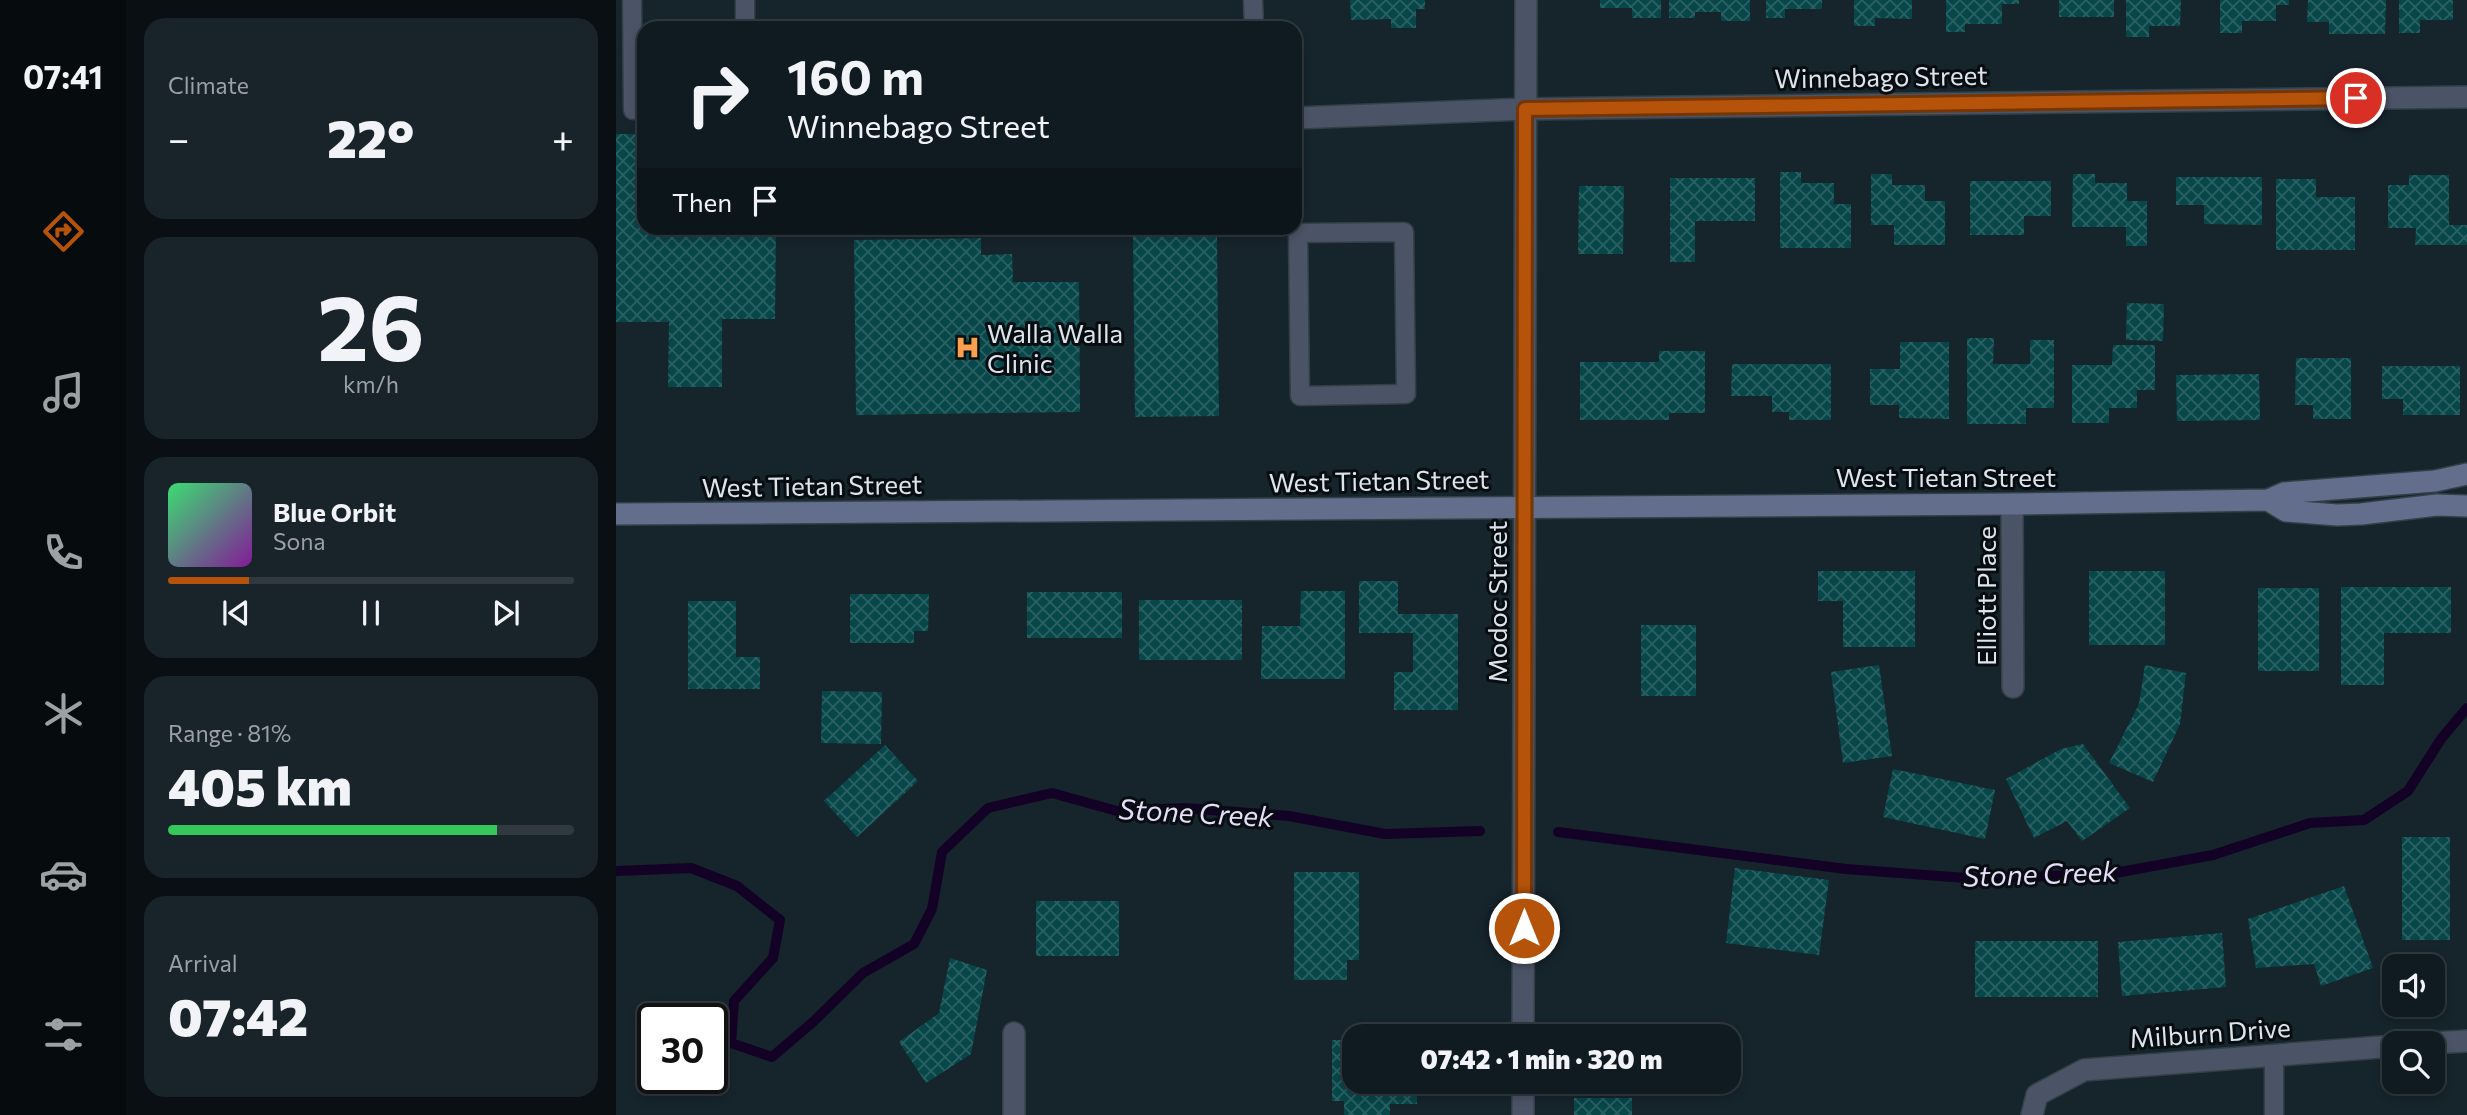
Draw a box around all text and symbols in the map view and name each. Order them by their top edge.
text: 160 m [787,45,924,105]
icon: right [672,49,763,140]
text: 07:41 [23,56,103,96]
street label: Winnebago Street [1774,59,1988,93]
pin [2326,68,2386,128]
text: Climate [168,71,249,99]
icon: arrive [2337,79,2375,117]
text: 22° [327,105,414,169]
text: Winnebago Street [787,105,1050,145]
text: − [168,114,190,161]
text: + [552,114,574,161]
icon: arrive [746,182,784,220]
text: Then [672,186,732,217]
icon: directions [39,207,88,256]
text: 26 [317,268,425,380]
place label: Walla Walla Clinic [987,317,1123,378]
hospital icon: Walla Walla Clinic [953,333,981,361]
icon: music [39,368,88,417]
text: km/h [343,370,399,398]
street label: West Tietan Street [1836,461,2056,492]
street label: West Tietan Street [1269,463,1489,497]
street label: West Tietan Street [702,468,922,502]
text: Blue Orbit [273,496,396,527]
street label: Modoc Street [1481,521,1512,683]
street label: Elliott Place [1970,526,2001,666]
text: Sona [273,527,325,555]
icon: phone [39,528,88,577]
icon: previous [217,594,255,632]
icon: pause [352,594,390,632]
icon: next [487,594,525,632]
icon: climate [39,689,88,738]
text: Range · 81% [168,719,291,747]
text: 405 km [168,753,352,817]
water label: Stone Creek [1118,791,1275,833]
icon: car [39,850,88,899]
water label: Stone Creek [1962,853,2119,893]
position arrow [1487,891,1561,965]
text: Arrival [168,949,238,977]
map controls [2382,954,2445,1094]
button: sound [2382,954,2445,1017]
text: 07:42 [168,983,308,1047]
speed limit sign: 30 [637,1003,728,1094]
icon: filters [39,1010,88,1059]
street label: Milburn Drive [2129,1011,2291,1053]
button: search [2382,1031,2445,1094]
text: 07:42 · 1 min · 320 m [1421,1043,1662,1074]

